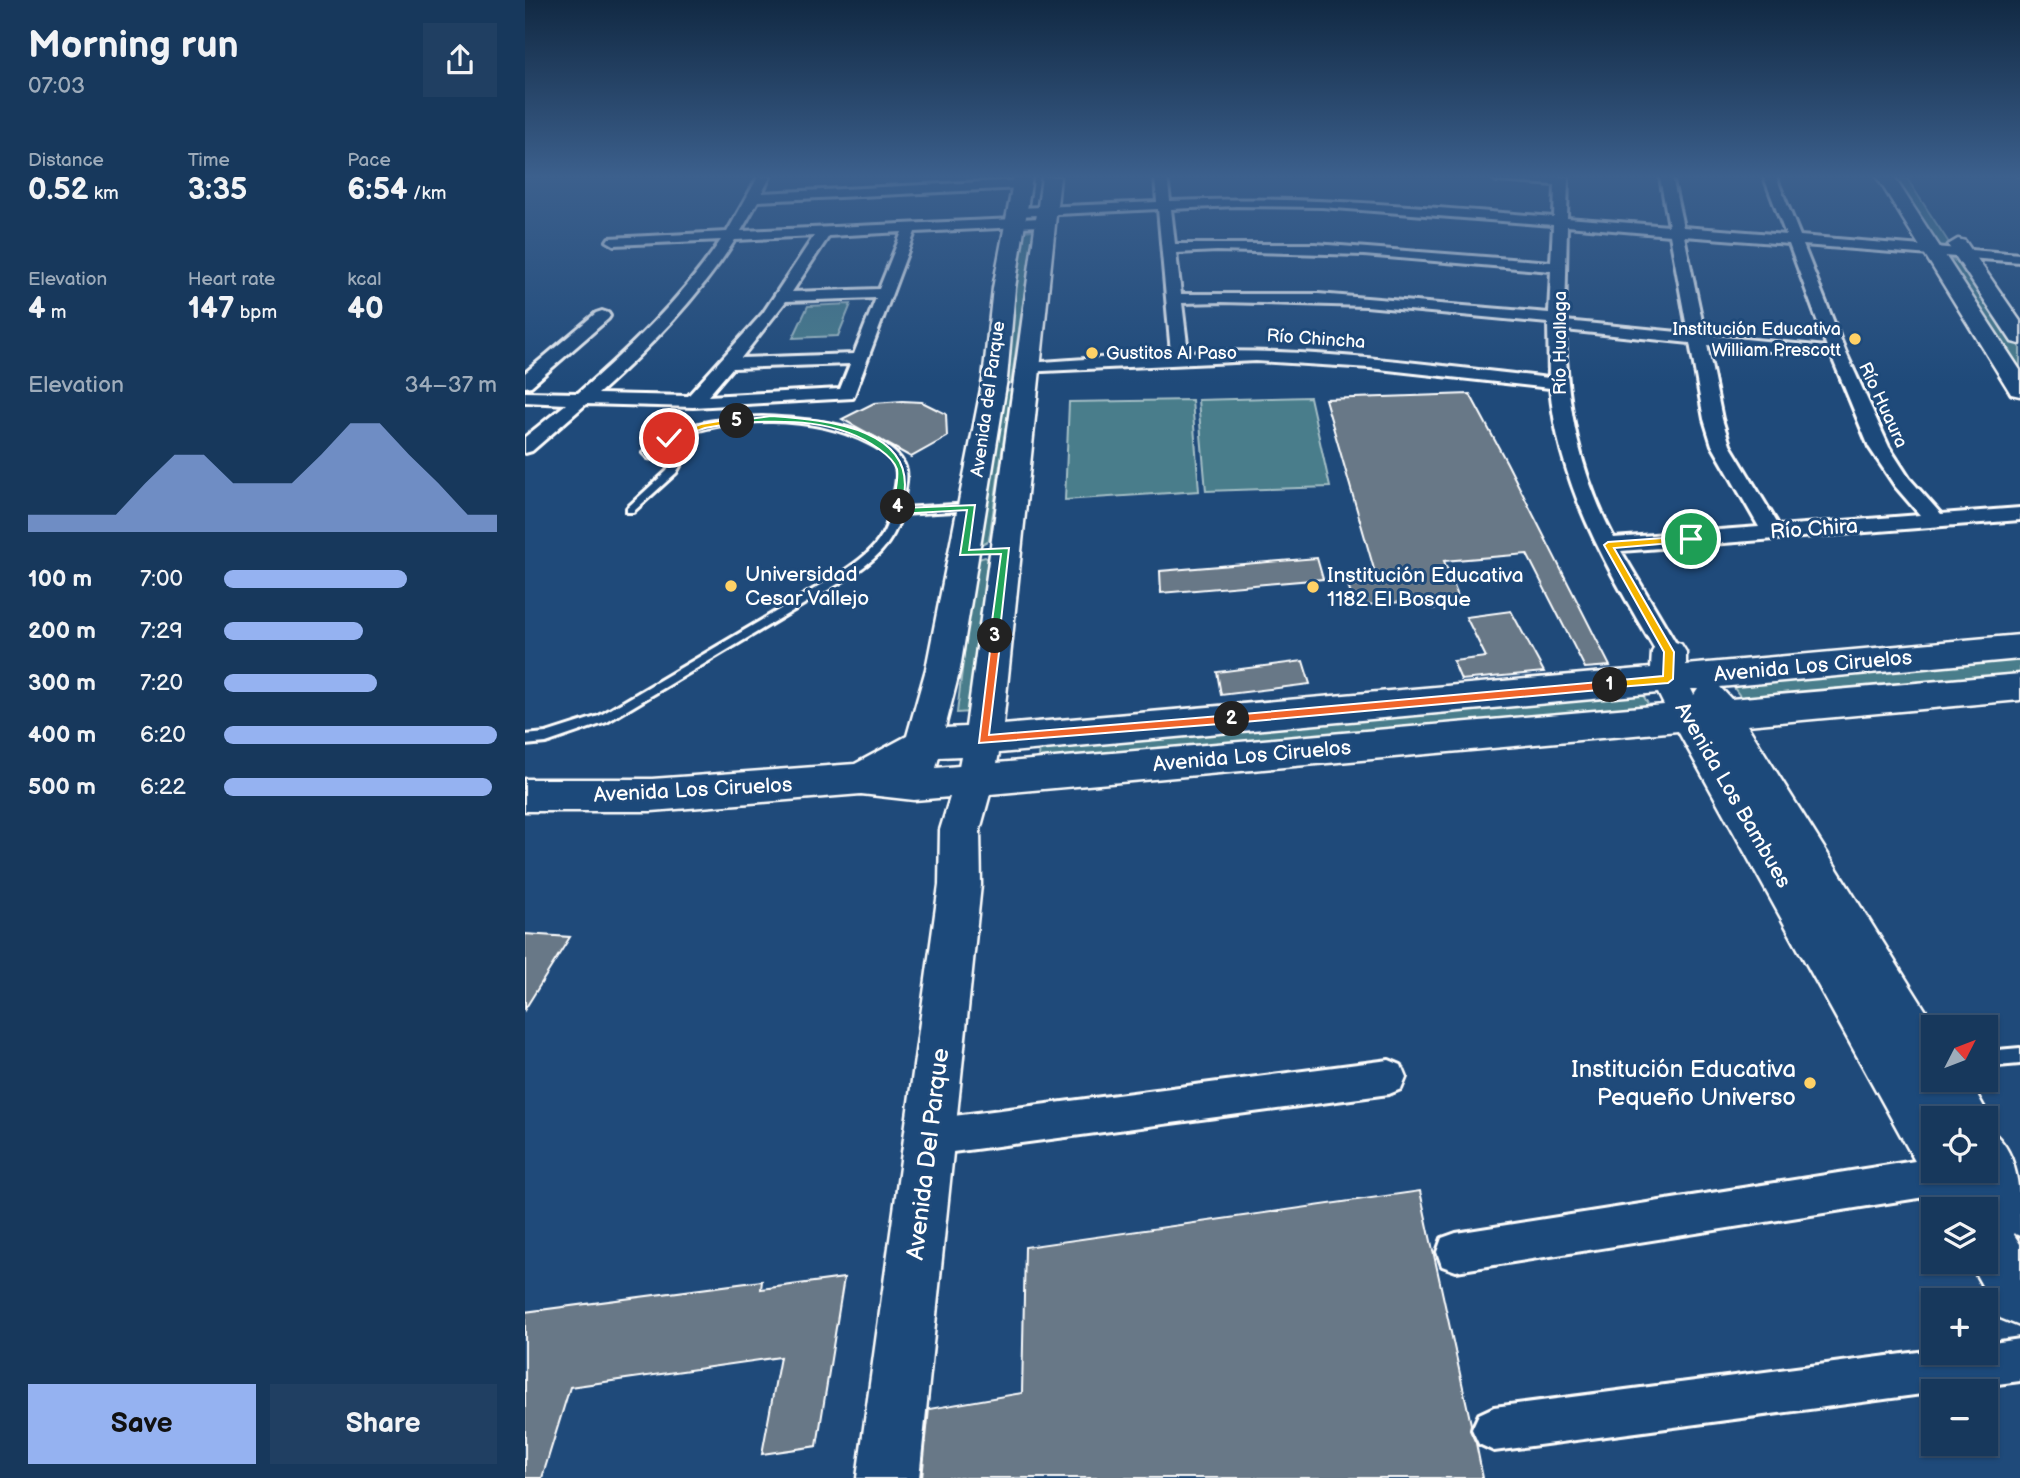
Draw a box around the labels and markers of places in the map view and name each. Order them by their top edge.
place label: Institución Educativa William Prescott [1672,319,1841,361]
marker: Institución Educativa William Prescott [1847,331,1863,347]
place label: Gustitos Al Paso [1106,343,1237,364]
marker: Gustitos Al Paso [1084,345,1100,361]
pin: 5 [719,404,755,438]
pin [639,408,699,468]
pin: 4 [881,490,915,524]
pin [1661,509,1721,569]
place label: Universidad Cesar Vallejo [745,562,869,611]
place label: Institución Educativa 1182 El Bosque [1327,563,1524,612]
marker: Universidad Cesar Vallejo [723,578,739,594]
marker: Institución Educativa 1182 El Bosque [1305,579,1321,595]
pin: 3 [977,618,1013,654]
pin: 1 [1593,668,1627,702]
pin: 2 [1215,702,1249,736]
place label: Institución Educativa Pequeño Universo [1571,1055,1796,1112]
marker: Institución Educativa Pequeño Universo [1802,1075,1818,1091]

